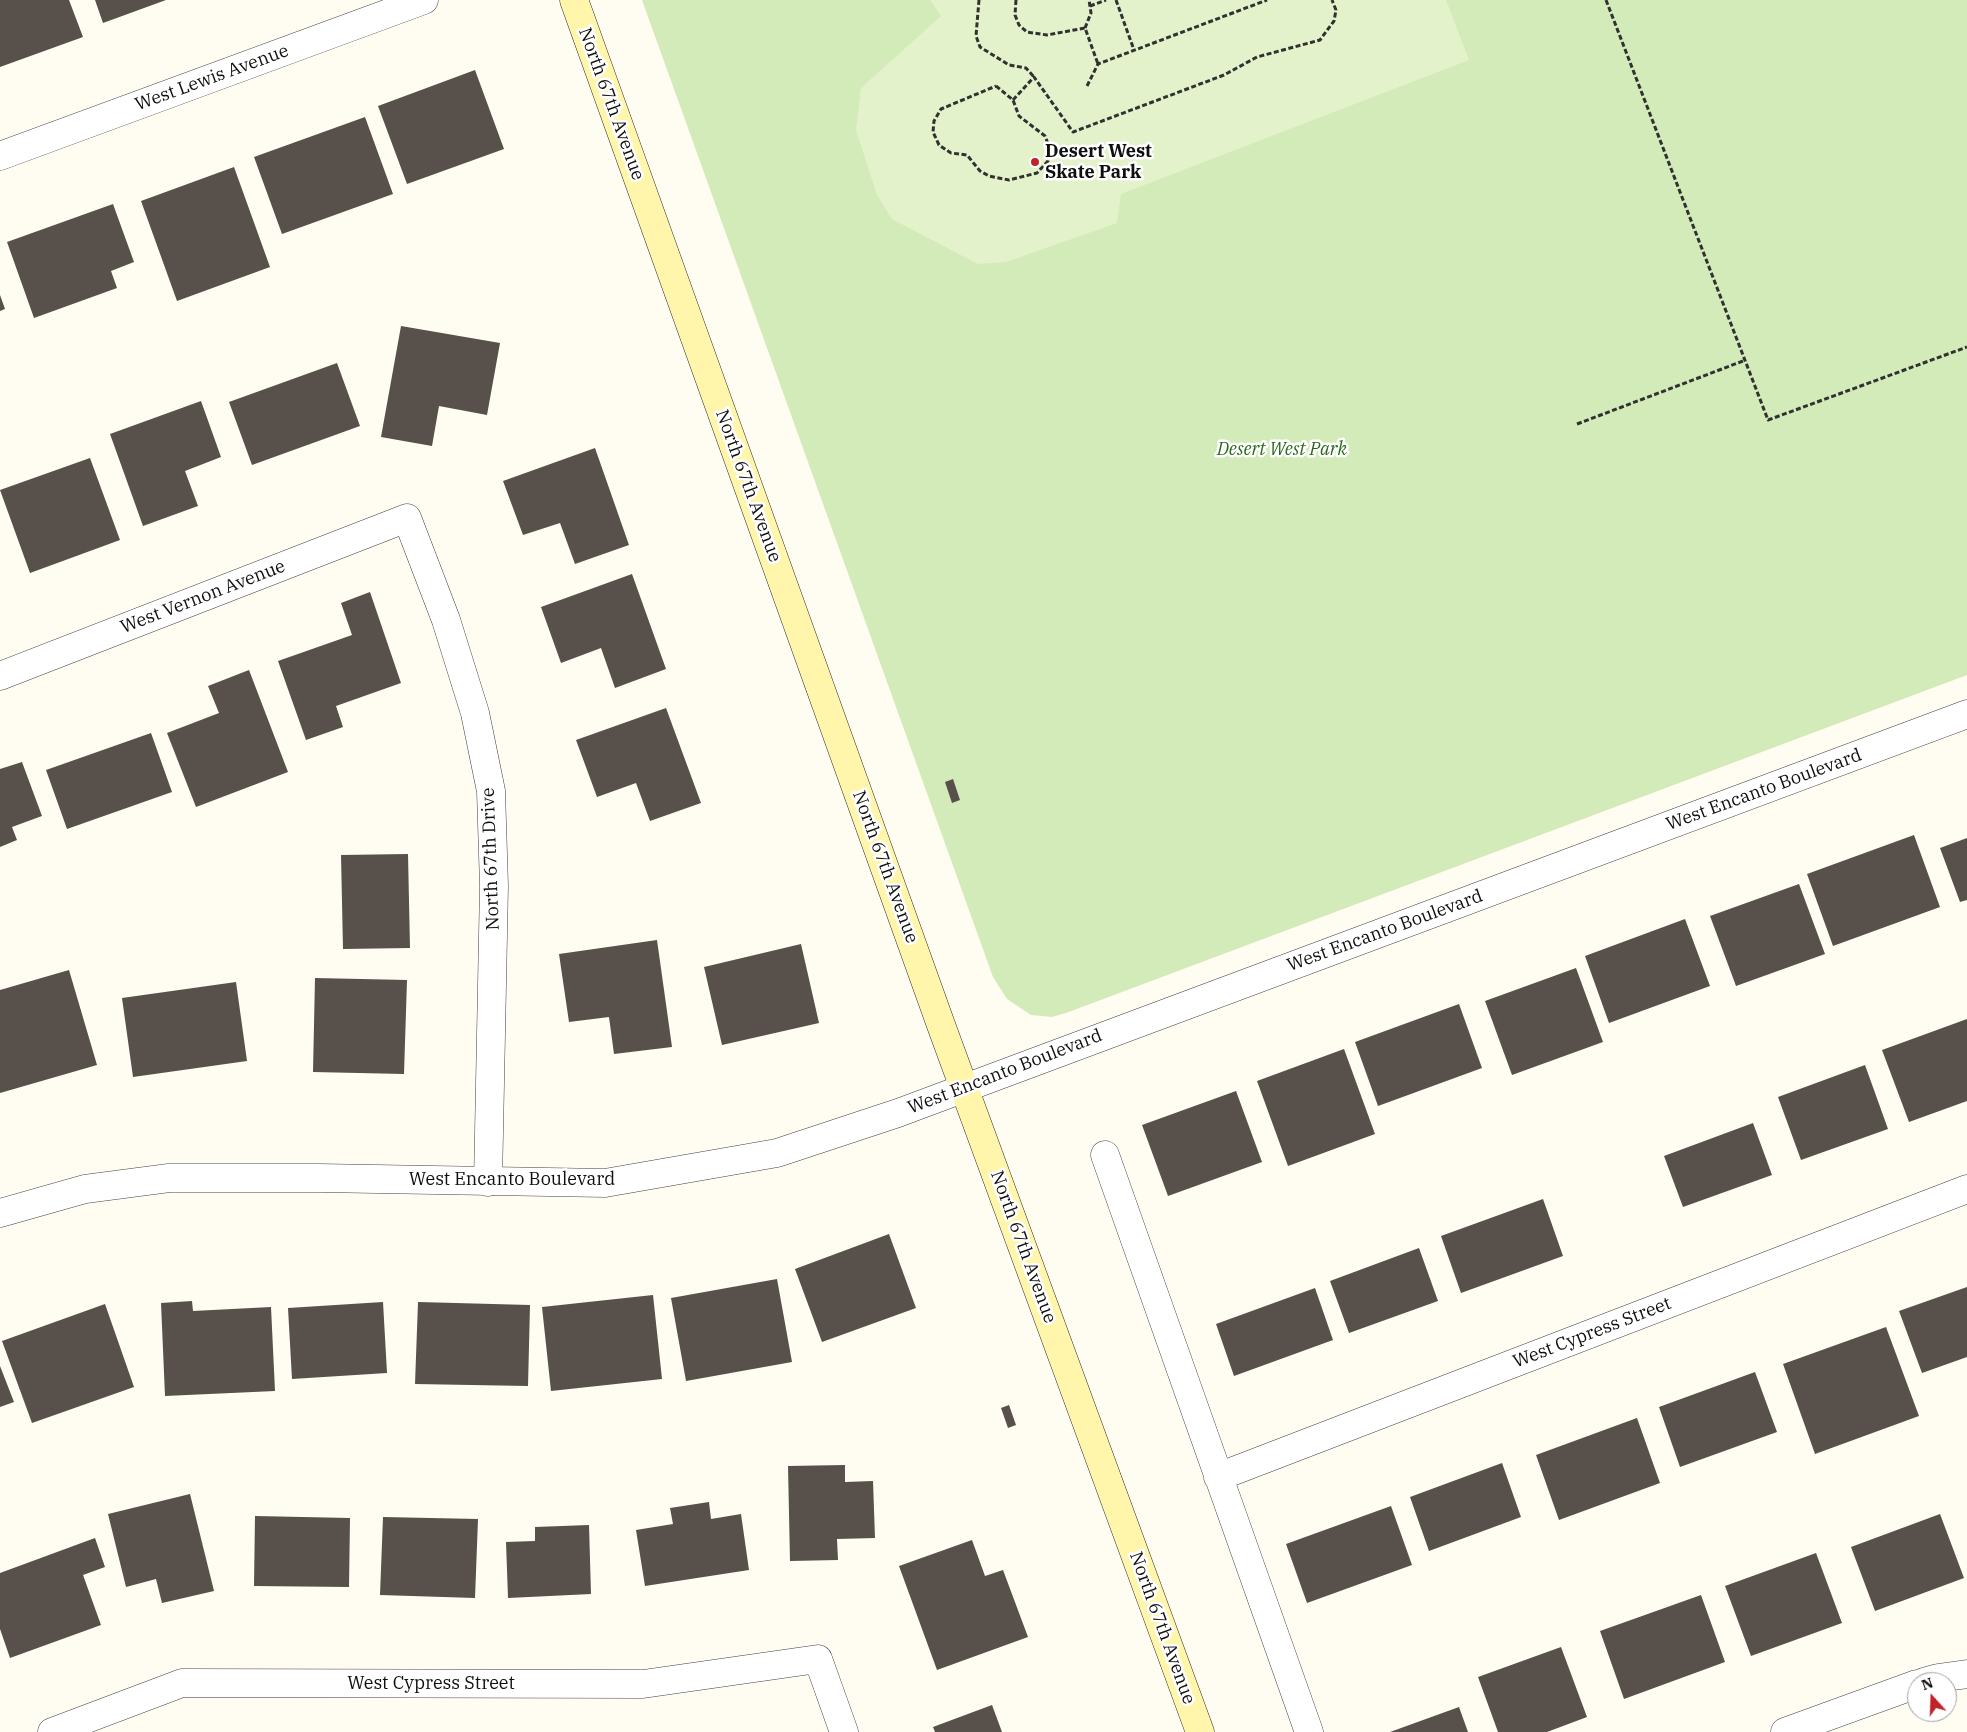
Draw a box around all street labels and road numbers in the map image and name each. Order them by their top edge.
street label: North 67th Avenue [573,25,649,183]
street label: West Lewis Avenue [132,40,292,116]
street label: North 67th Avenue [710,407,786,565]
street label: West Vernon Avenue [118,556,288,638]
street label: West Encanto Boulevard [1663,745,1865,835]
street label: North 67th Drive [478,787,504,931]
street label: North 67th Avenue [847,788,923,946]
street label: West Encanto Boulevard [1284,886,1486,976]
street label: West Encanto Boulevard [905,1025,1105,1119]
street label: North 67th Avenue [985,1168,1061,1326]
street label: West Encanto Boulevard [409,1169,615,1191]
street label: West Cypress Street [1510,1293,1674,1373]
street label: North 67th Avenue [1124,1549,1200,1707]
street label: West Cypress Street [347,1673,515,1695]

